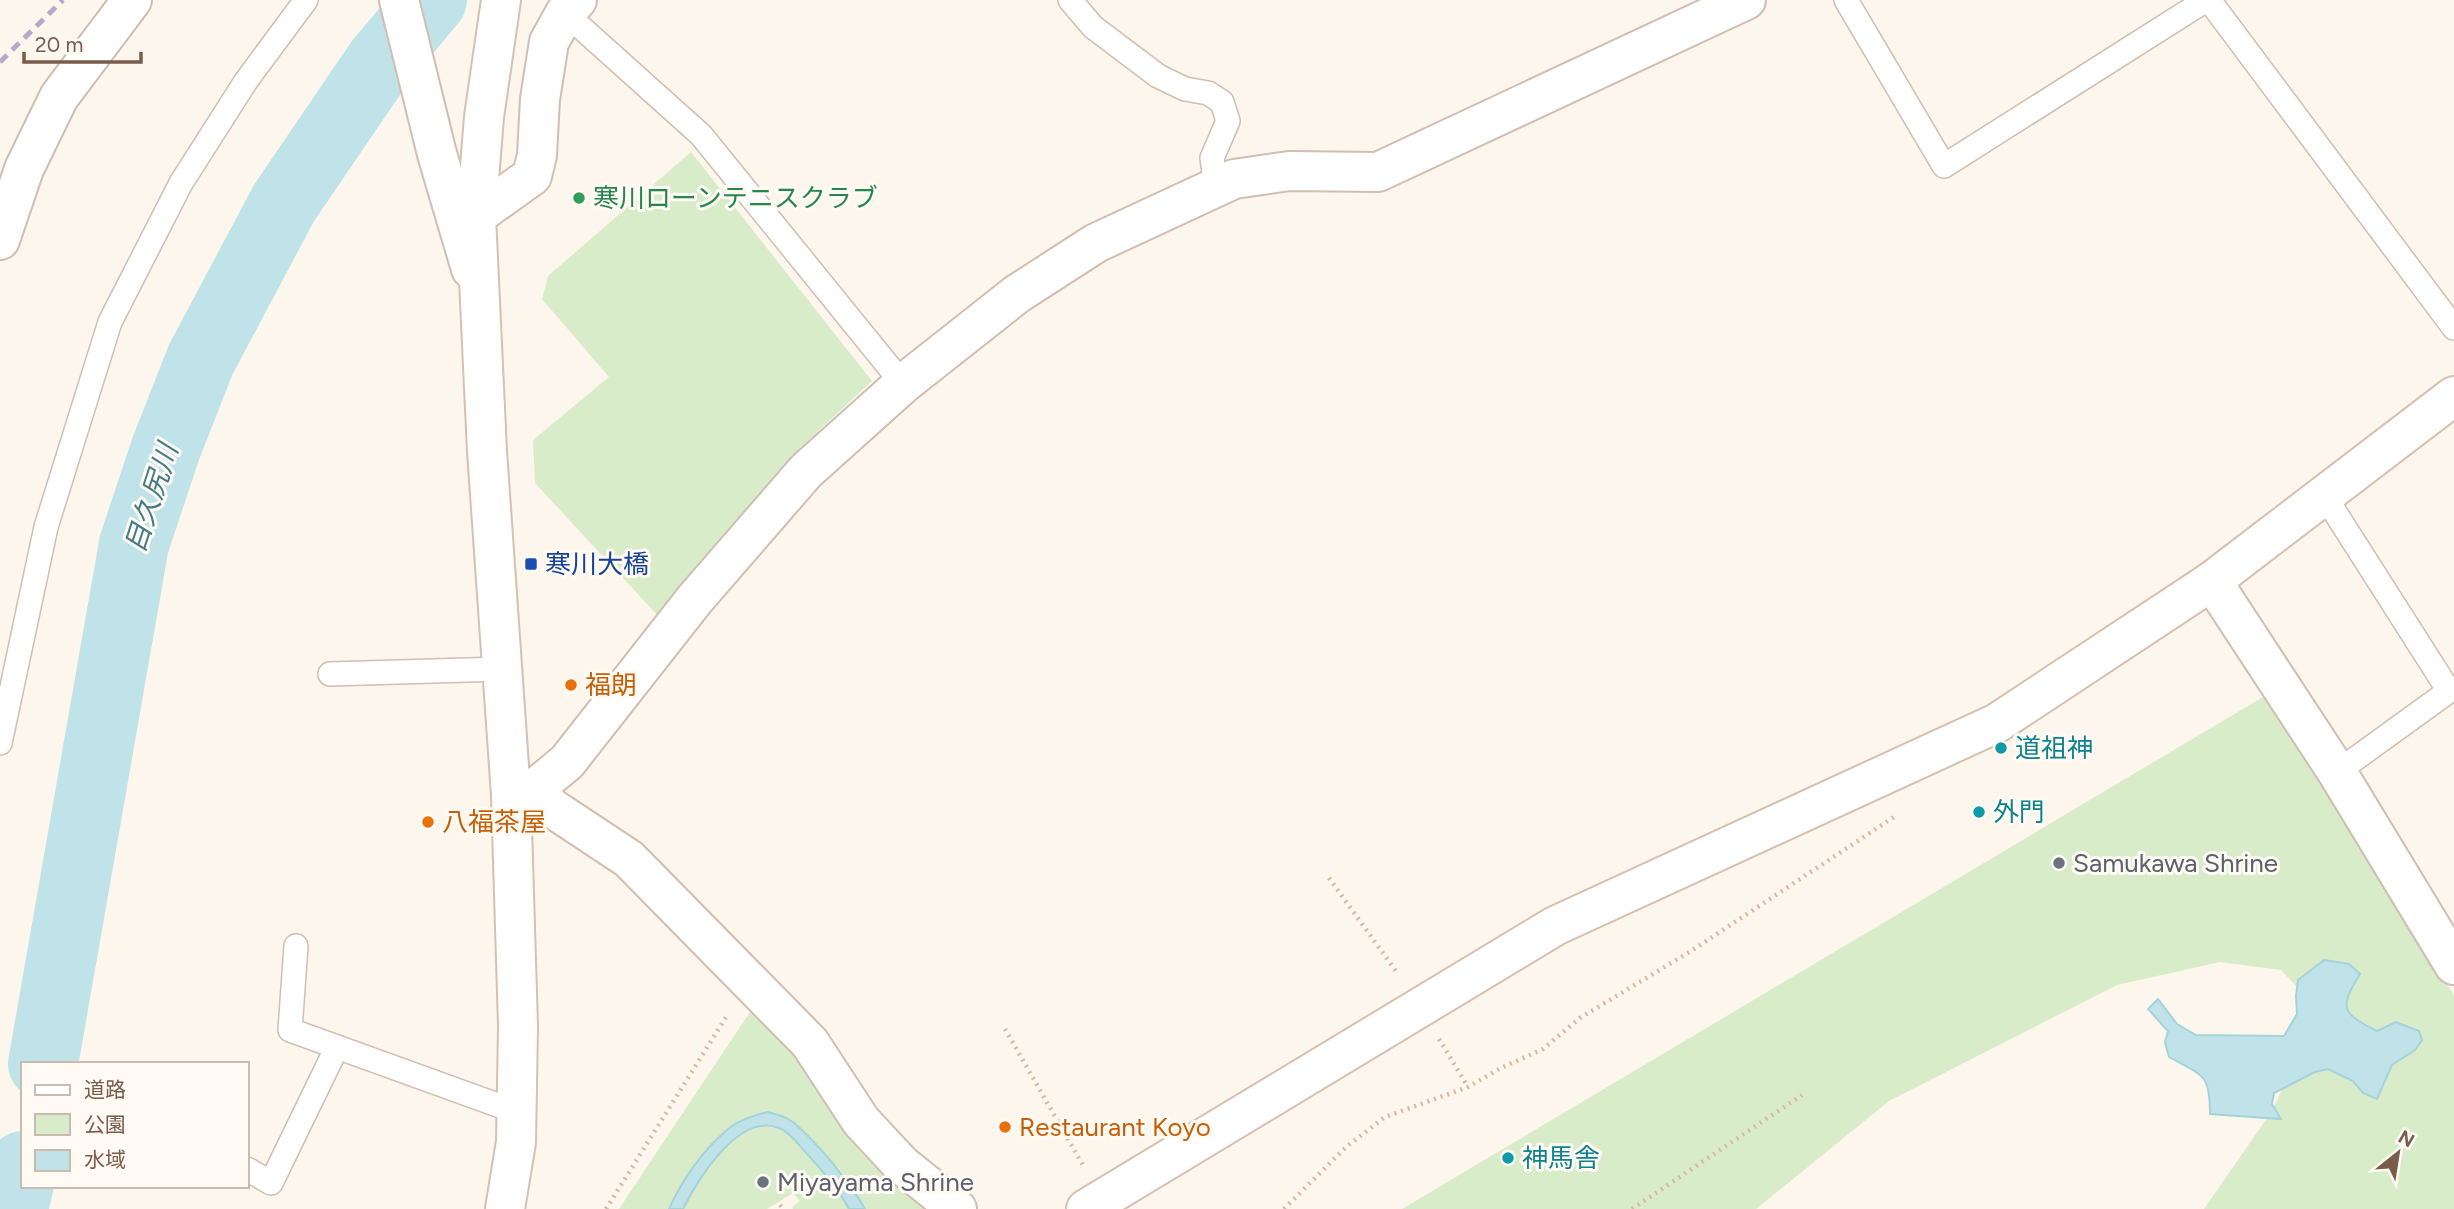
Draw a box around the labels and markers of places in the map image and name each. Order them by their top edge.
place label: 寒川ローンテニスクラブ [593,182,878,214]
marker: 寒川ローンテニスクラブ [571,190,587,206]
place label: 寒川大橋 [545,548,649,580]
marker: 寒川大橋 [523,556,539,572]
place label: 福朗 [585,669,637,701]
marker: 福朗 [563,677,579,693]
place label: 道祖神 [2015,732,2093,764]
marker: 道祖神 [1993,740,2009,756]
place label: 外門 [1993,796,2045,828]
marker: 外門 [1971,804,1987,820]
place label: 八福茶屋 [442,806,546,838]
marker: 八福茶屋 [420,814,436,830]
place label: Samukawa Shrine [2073,847,2278,879]
marker: Samukawa Shrine [2051,855,2067,871]
place label: Restaurant Koyo [1019,1111,1211,1143]
marker: Restaurant Koyo [997,1119,1013,1135]
place label: 神馬舎 [1522,1142,1600,1174]
marker: 神馬舎 [1500,1150,1516,1166]
place label: Miyayama Shrine [777,1166,974,1198]
marker: Miyayama Shrine [755,1174,771,1190]

